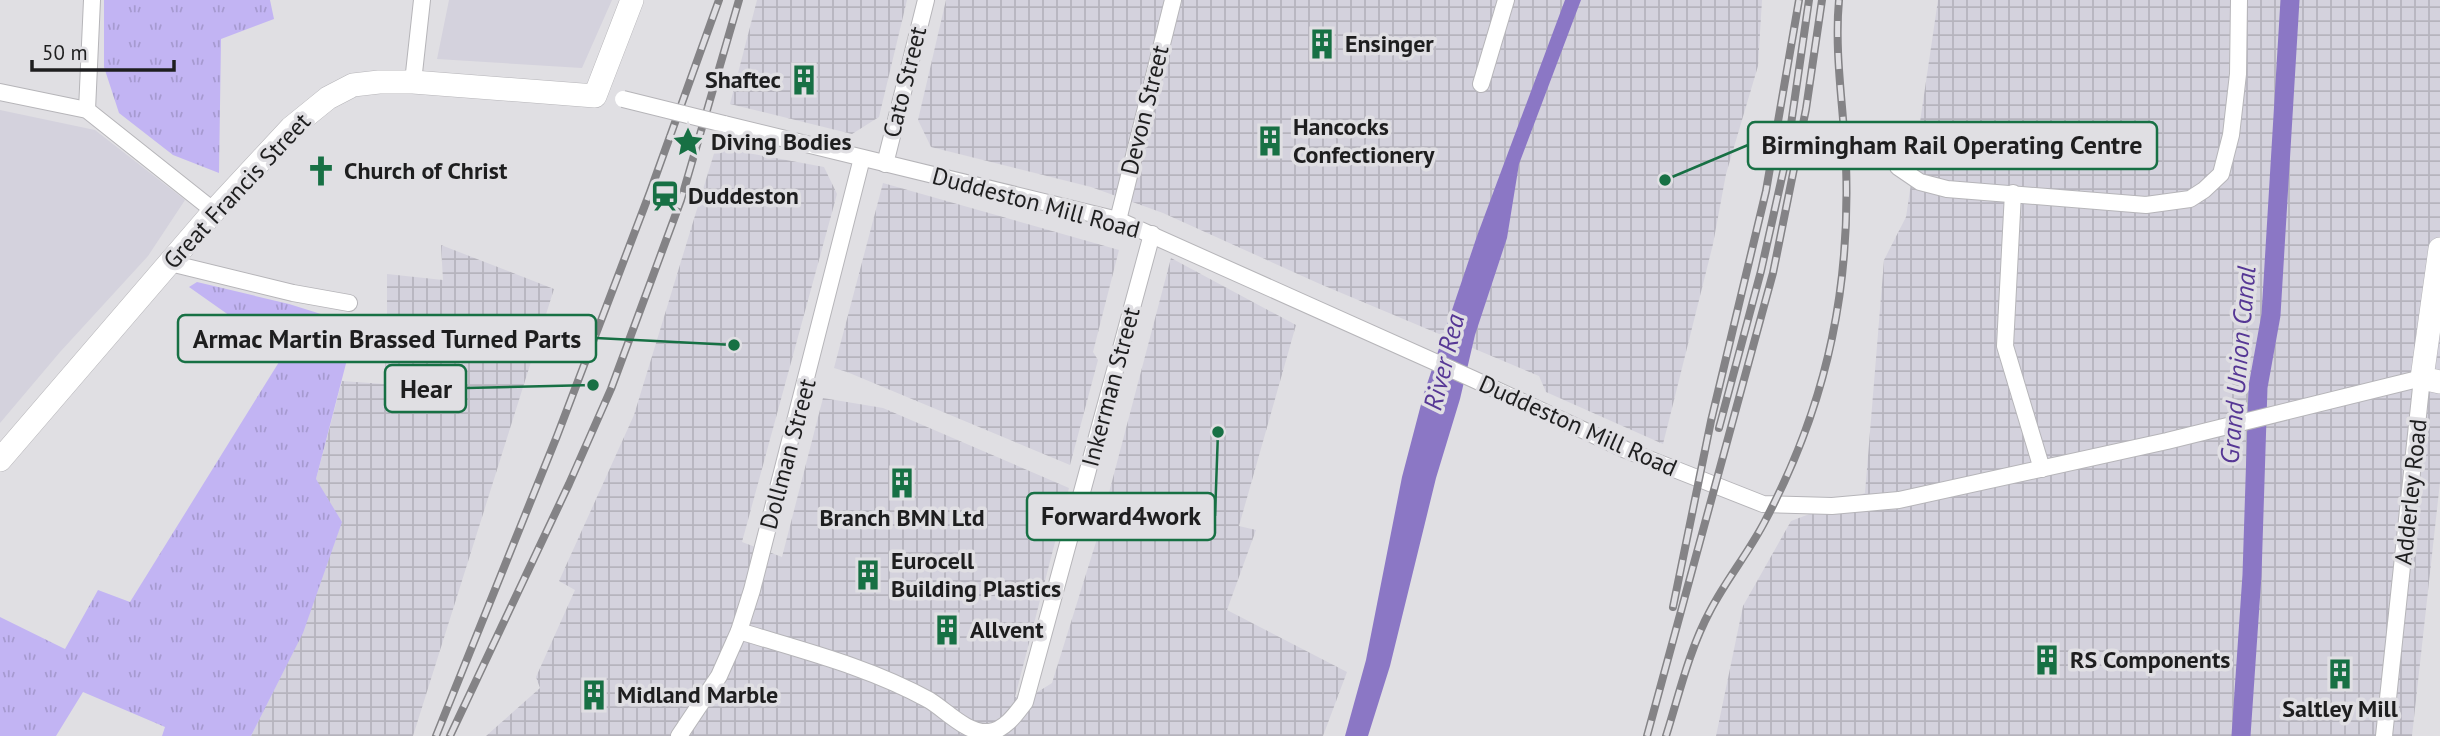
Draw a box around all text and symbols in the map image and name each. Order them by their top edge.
street label: Cato Street [876,23,933,141]
building icon: Ensinger [1305,27,1339,61]
scale bar [32,28,173,72]
place label: Ensinger [1345,28,1434,59]
text: 50 m [42,39,88,66]
street label: Devon Street [1113,42,1176,178]
building icon: Shaftec [787,63,821,97]
place label: Shaftec [705,64,781,95]
street label: Great Francis Street [156,106,317,275]
place label: Hancocks Confectionery [1293,111,1435,170]
callout: Birmingham Rail Operating Centre [1748,122,2157,169]
building icon: Hancocks Confectionery [1253,124,1287,158]
place icon: Diving Bodies [671,125,705,159]
place label: Diving Bodies [711,126,852,157]
text: Birmingham Rail Operating Centre [1761,128,2143,161]
church icon: Church of Christ [304,154,338,188]
place label: Church of Christ [344,155,508,186]
street label: Duddeston Mill Road [929,160,1143,245]
station icon: Duddeston [648,179,682,213]
place label: Duddeston [688,180,799,211]
water label: Grand Union Canal [2212,264,2263,465]
street label: Inkerman Street [1074,304,1147,470]
water label: River Rea [1416,310,1471,413]
callout: Armac Martin Brassed Turned Parts [178,315,596,362]
text: Armac Martin Brassed Turned Parts [193,322,581,355]
callout: Hear [385,365,466,412]
street label: Duddeston Mill Road [1474,368,1682,483]
text: Hear [400,372,453,405]
street label: Dollman Street [753,375,823,533]
street label: Adderley Road [2387,418,2434,566]
building icon: Branch BMN Ltd [885,466,919,500]
callout: Forward4work [1027,493,1215,540]
text: Forward4work [1041,499,1201,532]
place label: Branch BMN Ltd [819,502,985,533]
place label: Eurocell Building Plastics [891,545,1061,604]
building icon: Eurocell Building Plastics [851,558,885,592]
building icon: Allvent [930,613,964,647]
place label: Allvent [970,614,1044,645]
building icon: RS Components [2030,643,2064,677]
place label: RS Components [2070,644,2230,675]
building icon: Saltley Mill [2323,657,2357,691]
building icon: Midland Marble [577,678,611,712]
place label: Midland Marble [617,679,778,710]
place label: Saltley Mill [2282,693,2399,724]

